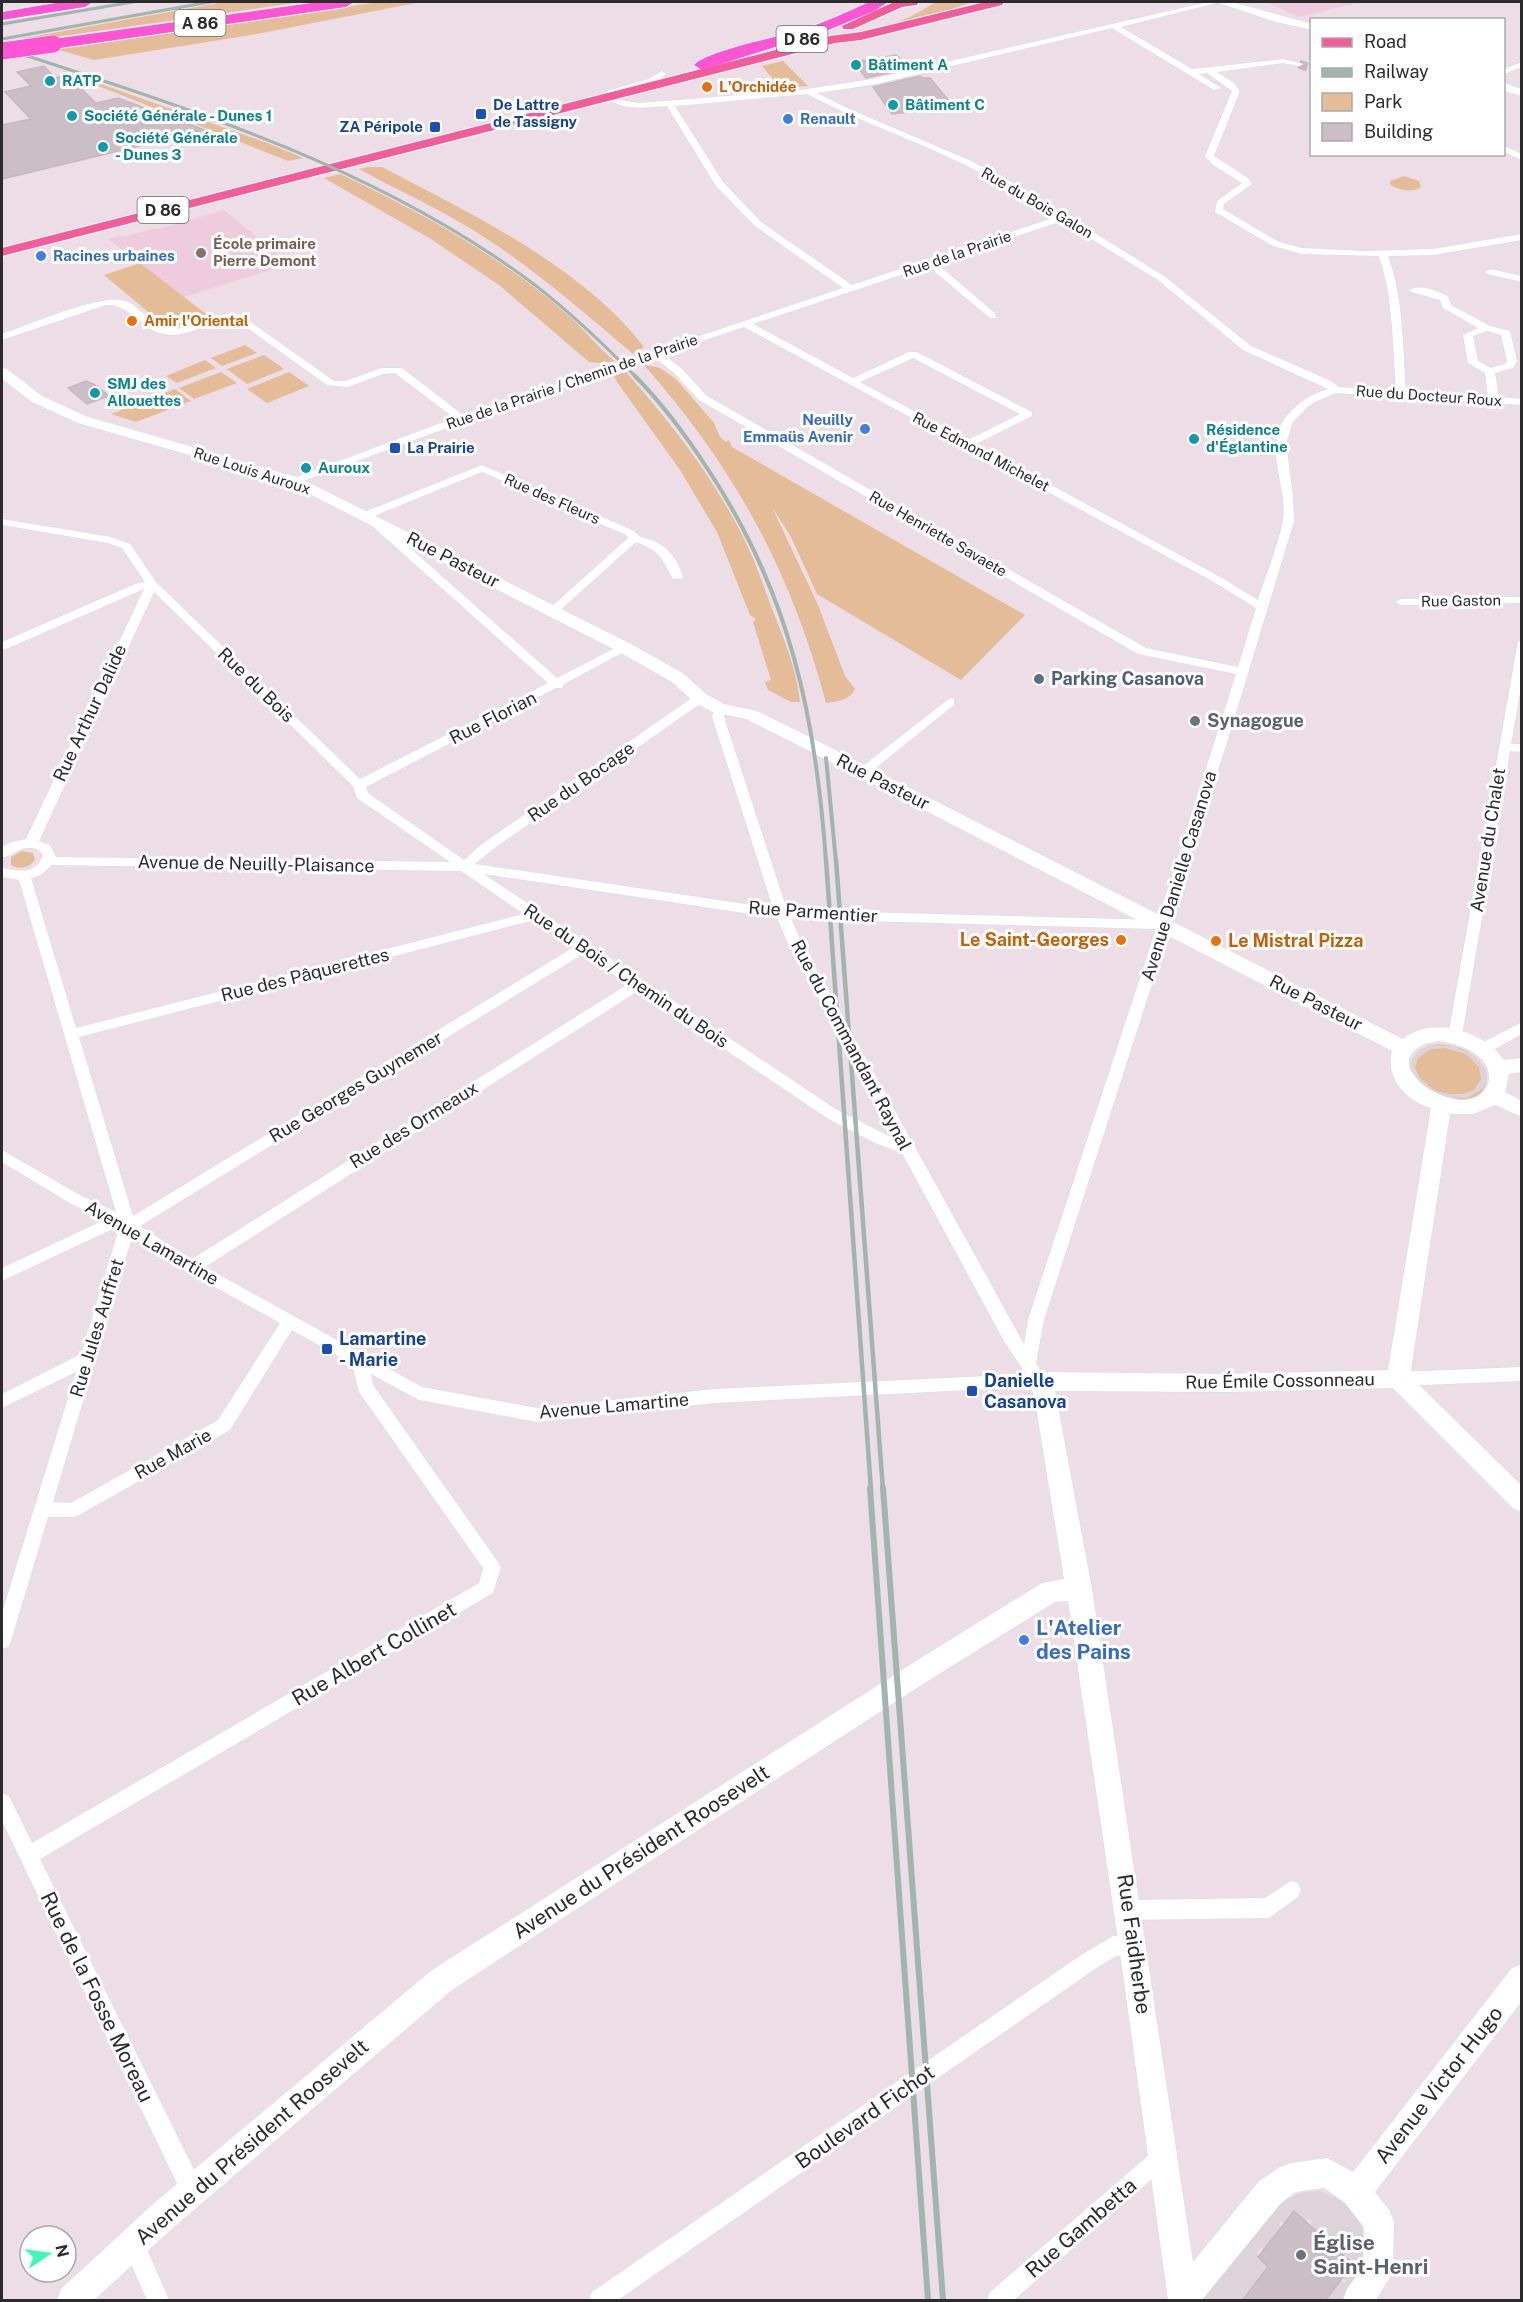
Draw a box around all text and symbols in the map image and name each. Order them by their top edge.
road number: A 86 [174,10,226,36]
legend [1310,18,1505,156]
road number: D 86 [776,26,828,52]
text: Road [1364,31,1407,52]
place label: Bâtiment A [868,56,948,73]
marker: Bâtiment A [849,58,863,72]
text: Railway [1364,61,1429,82]
place label: RATP [62,72,101,89]
marker: RATP [43,74,57,88]
place label: L'Orchidée [719,78,796,95]
marker: L'Orchidée [700,80,714,94]
text: Park [1364,91,1402,112]
place label: De Lattre de Tassigny [493,96,578,130]
place label: Bâtiment C [905,96,985,113]
marker: Bâtiment C [886,98,900,112]
place label: Société Générale - Dunes 1 [84,107,272,124]
marker: De Lattre de Tassigny [474,107,488,121]
marker: Société Générale - Dunes 1 [65,109,79,123]
place label: Renault [800,110,856,127]
marker: Renault [781,112,795,126]
place label: ZA Péripole [339,118,423,135]
marker: ZA Péripole [428,120,442,134]
text: Building [1364,121,1433,142]
place label: Société Générale - Dunes 3 [115,129,238,163]
marker: Société Générale - Dunes 3 [96,140,110,154]
street label: Rue du Bois Galon [978,164,1096,241]
road number: D 86 [138,197,188,223]
street label: Rue de la Prairie [901,227,1013,280]
place label: École primaire Pierre Demont [213,235,316,269]
marker: École primaire Pierre Demont [194,246,208,260]
place label: Racines urbaines [53,247,175,264]
marker: Racines urbaines [34,249,48,263]
place label: Amir l'Oriental [144,312,249,329]
marker: Amir l'Oriental [125,314,139,328]
street label: Rue de la Prairie / Chemin de la Prairie [444,330,700,433]
place label: SMJ des Allouettes [107,375,181,409]
street label: Rue du Docteur Roux [1355,382,1503,409]
marker: SMJ des Allouettes [88,386,102,400]
street label: Rue Edmond Michelet [910,408,1053,495]
place label: Neuilly Emmaüs Avenir [743,411,854,445]
place label: Résidence d'Églantine [1206,421,1288,455]
marker: Neuilly Emmaüs Avenir [858,422,872,436]
marker: Résidence d'Églantine [1187,432,1201,446]
place label: La Prairie [407,439,475,456]
marker: La Prairie [388,441,402,455]
street label: Rue Louis Auroux [192,444,313,497]
place label: Auroux [318,459,370,476]
marker: Auroux [299,461,313,475]
street label: Rue des Fleurs [502,470,603,527]
street label: Rue Henriette Savaete [867,487,1010,580]
street label: Rue Pasteur [403,527,503,592]
street label: Rue Gaston [1421,591,1501,610]
street label: Rue Arthur Dalide [49,641,131,785]
street label: Rue du Bois [214,643,299,726]
place label: Parking Casanova [1051,668,1204,689]
marker: Parking Casanova [1032,672,1046,686]
street label: Rue Florian [446,687,540,748]
place label: Synagogue [1207,710,1304,731]
marker: Synagogue [1188,714,1202,728]
street label: Rue du Bocage [523,737,638,826]
street label: Rue Pasteur [833,749,933,814]
street label: Avenue du Chalet [1466,766,1509,914]
street label: Avenue Danielle Casanova [1137,768,1221,983]
street label: Avenue de Neuilly-Plaisance [137,851,375,876]
street label: Rue Parmentier [748,897,878,926]
street label: Rue du Bois / Chemin du Bois [520,899,733,1052]
place label: Le Saint-Georges [960,929,1109,950]
place label: Le Mistral Pizza [1228,930,1363,951]
marker: Le Saint-Georges [1114,933,1128,947]
marker: Le Mistral Pizza [1209,934,1223,948]
street label: Rue du Commandant Raynal [787,936,916,1154]
street label: Rue des Pâquerettes [219,943,391,1006]
street label: Rue Pasteur [1266,970,1366,1035]
street label: Rue Georges Guynemer [265,1026,446,1147]
street label: Rue des Ormeaux [346,1077,482,1173]
street label: Avenue Lamartine [82,1196,223,1289]
street label: Rue Jules Auffret [65,1256,128,1400]
place label: Lamartine - Marie [339,1328,426,1370]
marker: Lamartine - Marie [320,1342,334,1356]
street label: Rue Émile Cossonneau [1185,1367,1375,1393]
place label: Danielle Casanova [984,1370,1067,1412]
marker: Danielle Casanova [965,1384,979,1398]
street label: Avenue Lamartine [538,1388,690,1423]
street label: Rue Marie [131,1424,215,1483]
street label: Rue Albert Collinet [287,1596,460,1711]
place label: L'Atelier des Pains [1036,1615,1131,1664]
marker: L'Atelier des Pains [1017,1633,1031,1647]
street label: Avenue du Président Roosevelt [508,1759,774,1944]
street label: Rue Faidherbe [1112,1872,1157,2016]
street label: Rue de la Fosse Moreau [36,1887,159,2106]
street label: Avenue Victor Hugo [1369,2001,1508,2168]
street label: Avenue du Président Roosevelt [130,2033,373,2250]
street label: Boulevard Fichot [790,2059,939,2174]
street label: Rue Gambetta [1020,2173,1141,2283]
north arrow [18,2224,78,2284]
place label: Église Saint-Henri [1313,2230,1428,2279]
text: N [51,2243,73,2259]
marker: Église Saint-Henri [1294,2248,1308,2262]

